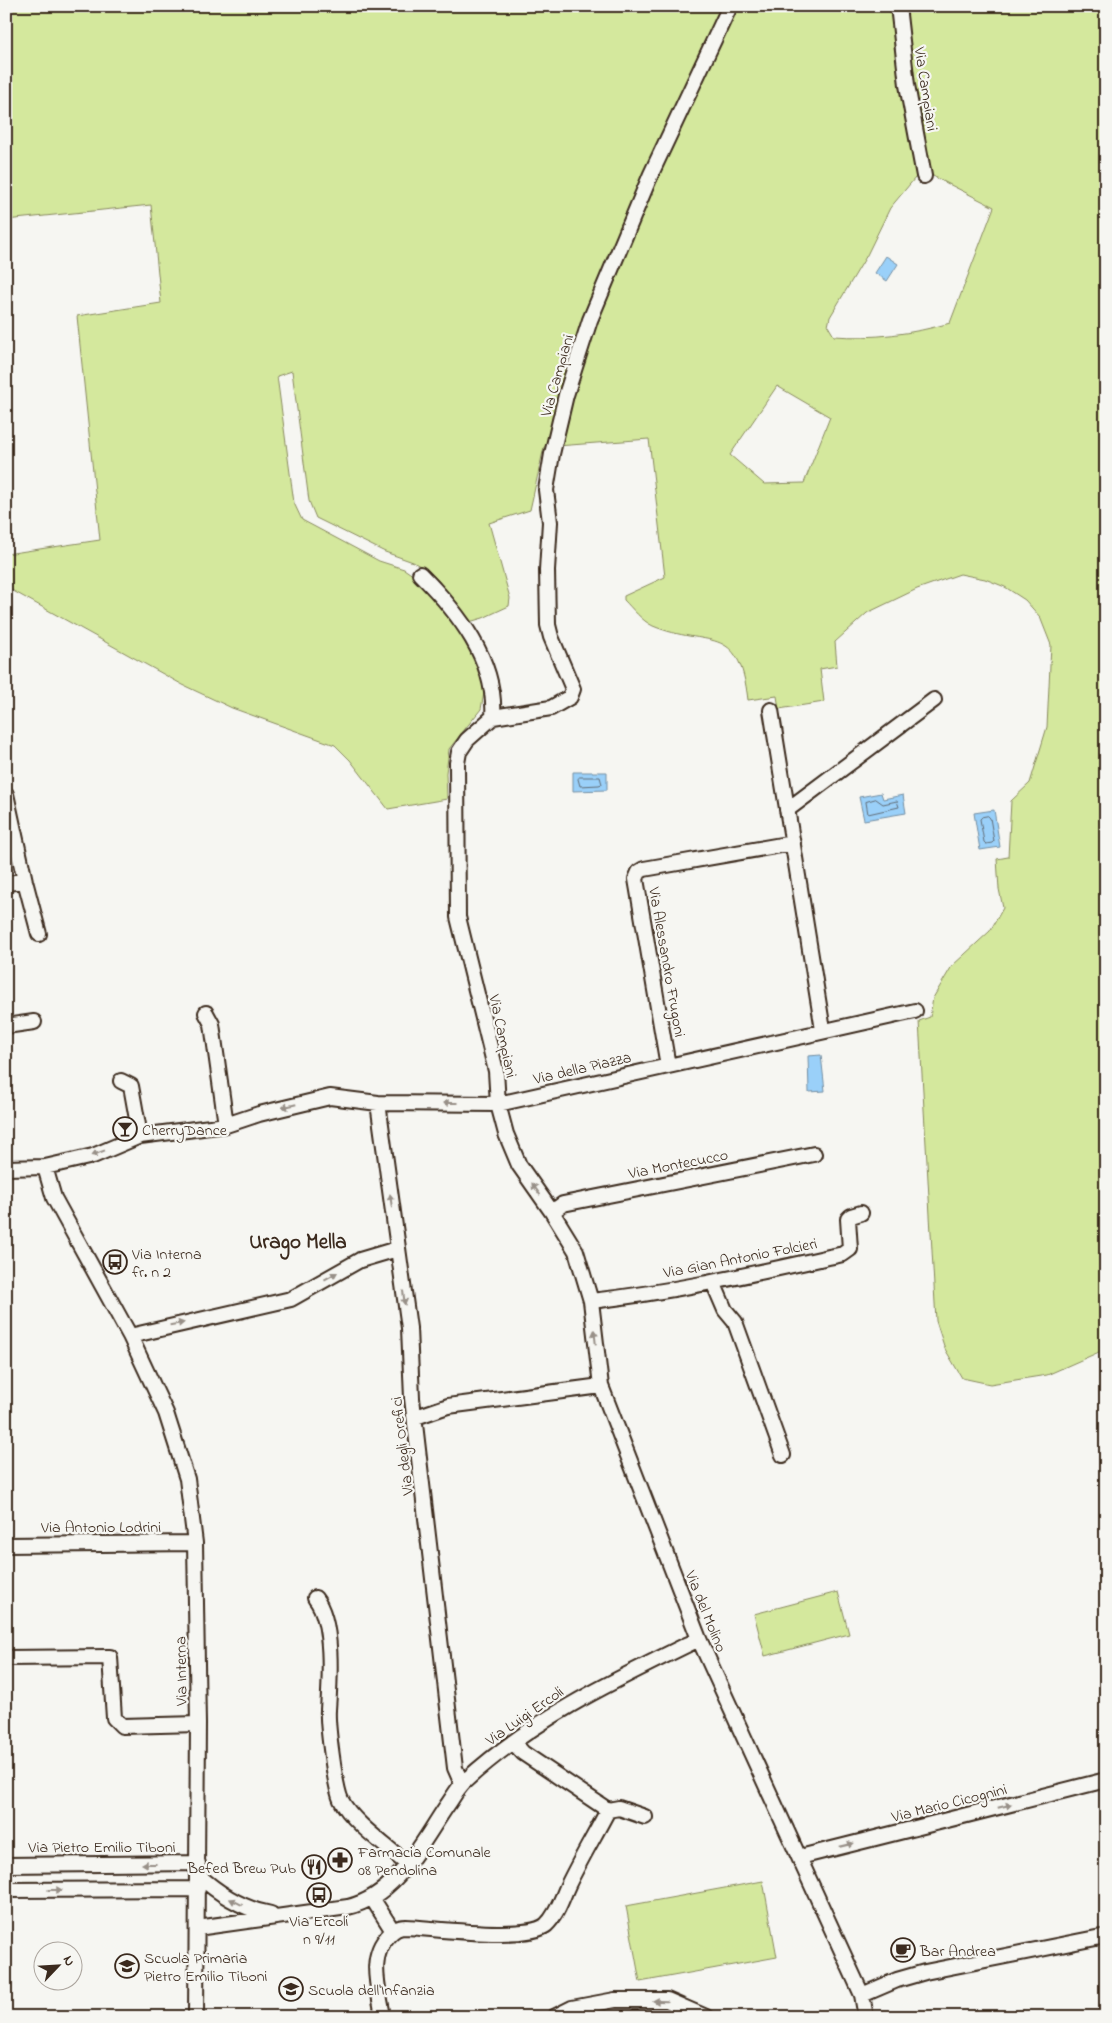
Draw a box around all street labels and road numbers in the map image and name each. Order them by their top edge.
street label: Via Campiani [906,45,944,133]
street label: Via Campiani [534,331,581,421]
street label: Via Alessandro Frugoni [641,884,691,1039]
street label: Via Campiani [481,992,523,1080]
street label: Via della Piazza [530,1046,634,1092]
street label: Via Montecucco [626,1144,730,1187]
street label: Via Gian Antonio Folcieri [660,1232,819,1286]
street label: Via degli Orefici [385,1395,421,1497]
street label: Via Antonio Lodrini [40,1516,161,1540]
street label: Via del Molino [678,1566,732,1656]
street label: Via Interna [169,1636,195,1707]
street label: Via Luigi Ercoli [480,1681,569,1753]
street label: Via Mario Cicognini [888,1778,1010,1830]
street label: Via Pietro Emilio Tiboni [27,1836,176,1860]

